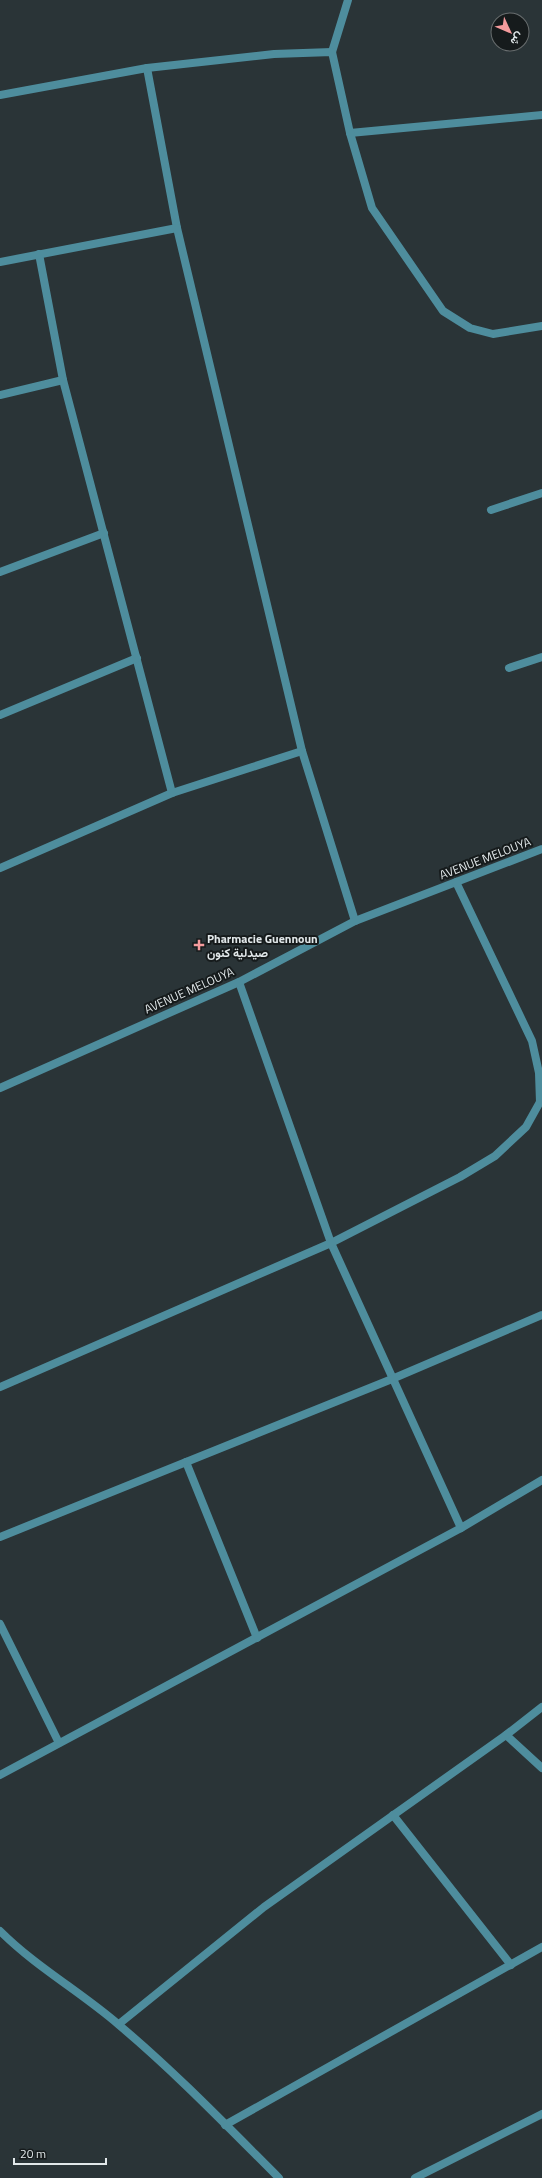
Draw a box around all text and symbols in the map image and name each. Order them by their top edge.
north arrow [490,12,530,52]
text: ش [507,29,528,49]
street label: AVENUE MELOUYA [437,832,533,884]
place label: Pharmacie Guennoun صيدلية كنون [207,929,318,962]
marker: Pharmacie Guennoun صيدلية كنون [194,940,204,950]
street label: AVENUE MELOUYA [141,962,237,1018]
scale bar [14,2140,106,2166]
text: 20 m [20,2144,46,2163]

